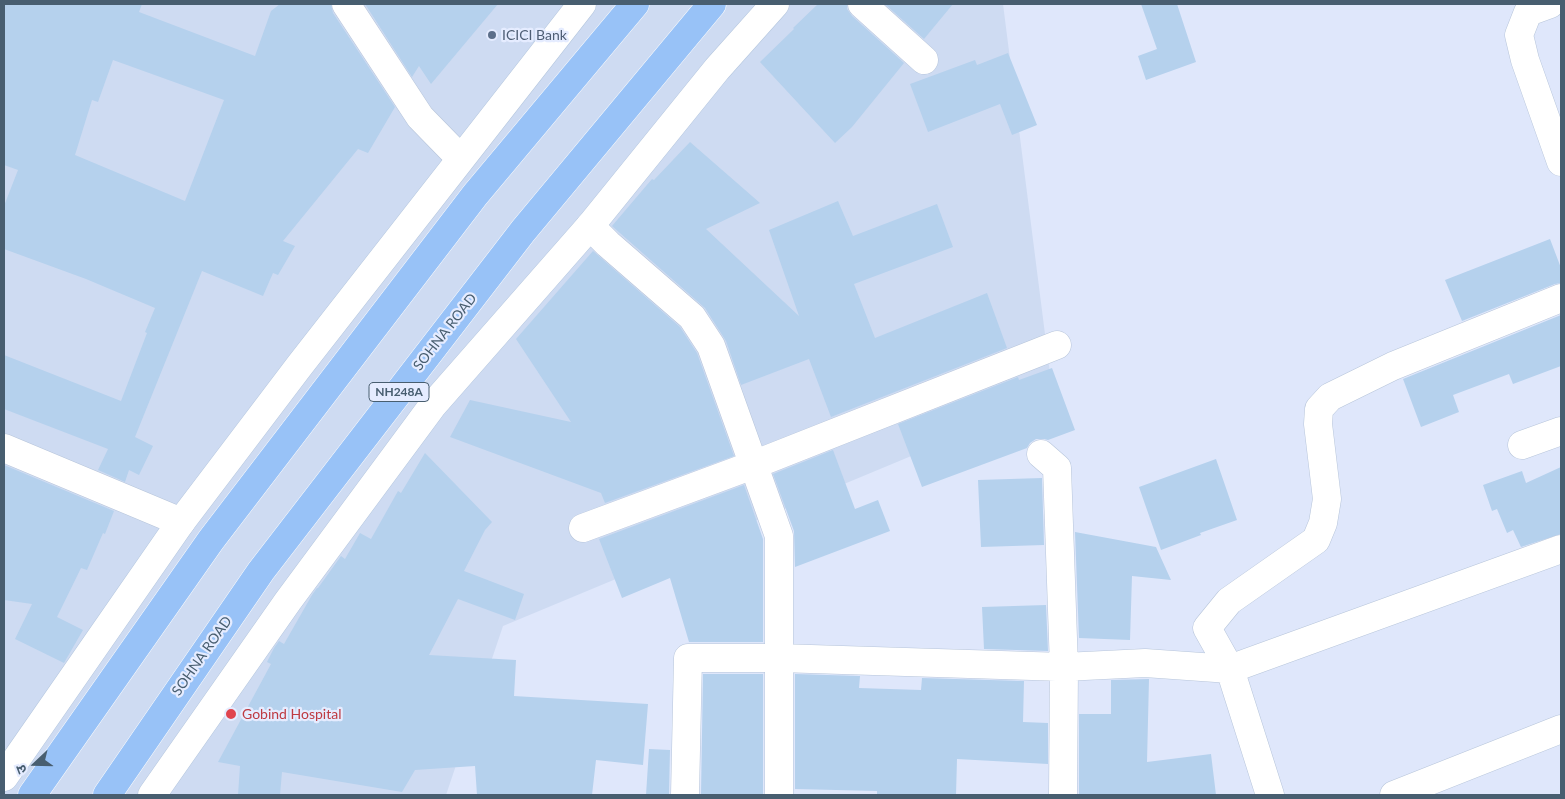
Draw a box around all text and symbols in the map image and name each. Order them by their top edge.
place label: ICICI Bank [502,27,567,43]
marker: ICICI Bank [486,29,498,41]
street label: SOHNA ROAD [410,290,480,374]
road number: NH248A [369,382,429,402]
street label: SOHNA ROAD [168,613,236,699]
place label: Gobind Hospital [242,706,341,722]
marker: Gobind Hospital [224,707,238,721]
north arrow [10,739,60,789]
text: उ [11,763,30,776]

